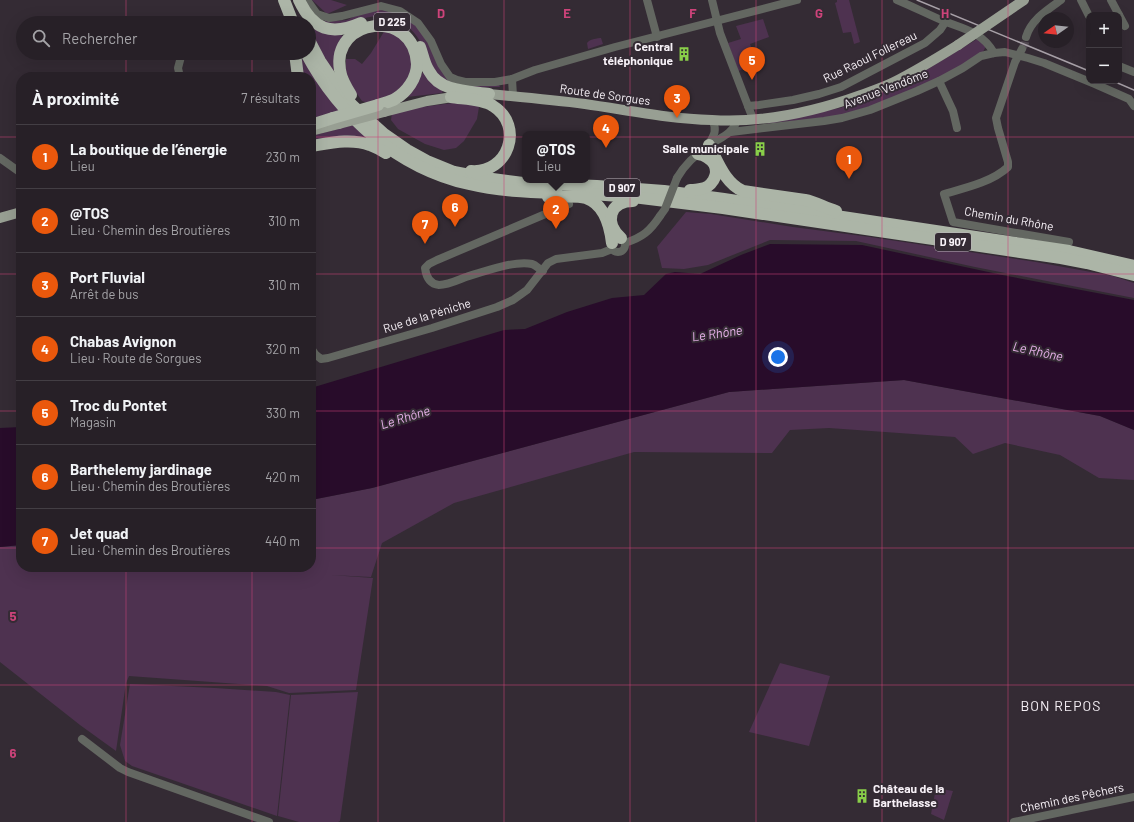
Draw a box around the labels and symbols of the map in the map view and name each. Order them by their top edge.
text: D [437,5,445,21]
text: E [563,5,571,21]
text: F [689,5,697,21]
text: G [815,5,823,21]
text: H [941,5,949,21]
north arrow [1038,12,1074,48]
road number: D 225 [374,13,410,31]
street label: Rue Raoul Follereau [821,27,919,85]
place label: Central téléphonique [603,39,673,67]
building icon: Central téléphonique [676,46,692,62]
pin: 5 [739,47,765,80]
street label: Avenue Vendôme [842,66,930,111]
street label: Route de Sorgues [559,81,652,107]
pin: 3 [664,85,690,118]
pin: 4 [593,115,619,148]
place label: Salle municipale [662,141,749,155]
building icon: Salle municipale [752,141,768,157]
pin: 1 [836,146,862,179]
road number: D 907 [604,179,640,197]
pin: 6 [442,194,468,227]
pin: 2 [543,196,569,229]
street label: Chemin du Rhône [964,203,1055,233]
pin: 7 [412,211,438,244]
road number: D 907 [935,233,971,251]
street label: Rue de la Péniche [381,295,472,335]
water label: Le Rhône [691,321,744,344]
water label: Le Rhône [1011,338,1065,364]
your location [768,347,788,367]
water label: Le Rhône [378,402,432,432]
text: 5 [9,608,17,624]
district label: BON REPOS [1021,697,1101,714]
text: 6 [10,745,17,761]
street label: Chemin des Pêchers [1019,779,1125,815]
place label: Château de la Barthelasse [873,781,944,809]
building icon: Château de la Barthelasse [854,788,870,804]

